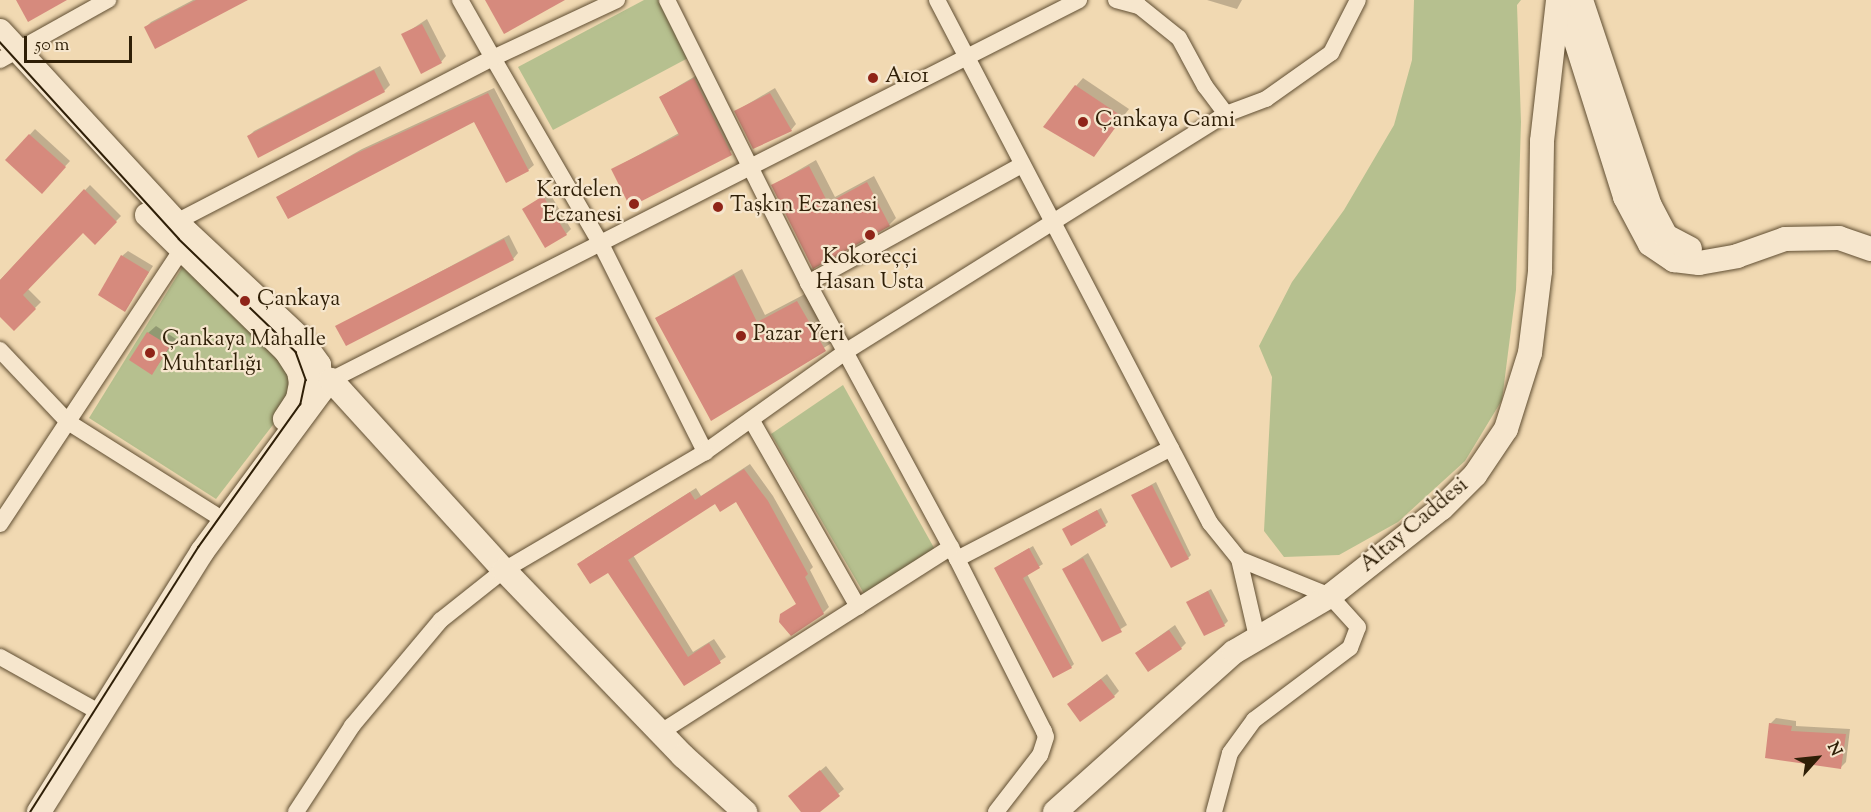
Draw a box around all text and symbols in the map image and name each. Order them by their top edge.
scale bar [27,24,135,62]
text: 50 m [35,33,69,59]
place label: A101 [885,65,929,91]
marker: A101 [866,71,880,85]
place label: Çankaya Cami [1095,109,1235,135]
marker: Çankaya Cami [1076,115,1090,129]
place label: Kardelen Eczanesi [536,178,622,230]
place label: Taşkın Eczanesi [730,194,878,220]
marker: Kardelen Eczanesi [627,197,641,211]
marker: Taşkın Eczanesi [711,200,725,214]
marker: Kokoreççi Hasan Usta [863,228,877,242]
place label: Kokoreççi Hasan Usta [816,245,924,296]
place label: Çankaya [257,288,340,314]
marker: Çankaya [238,294,252,308]
place label: Pazar Yeri [753,323,845,349]
place label: Çankaya Mahalle Muhtarlığı [162,327,326,378]
marker: Pazar Yeri [734,329,748,343]
marker: Çankaya Mahalle Muhtarlığı [143,346,157,360]
street label: Altay Caddesi [1355,473,1475,579]
north arrow [1787,728,1847,788]
text: N [1820,739,1847,761]

